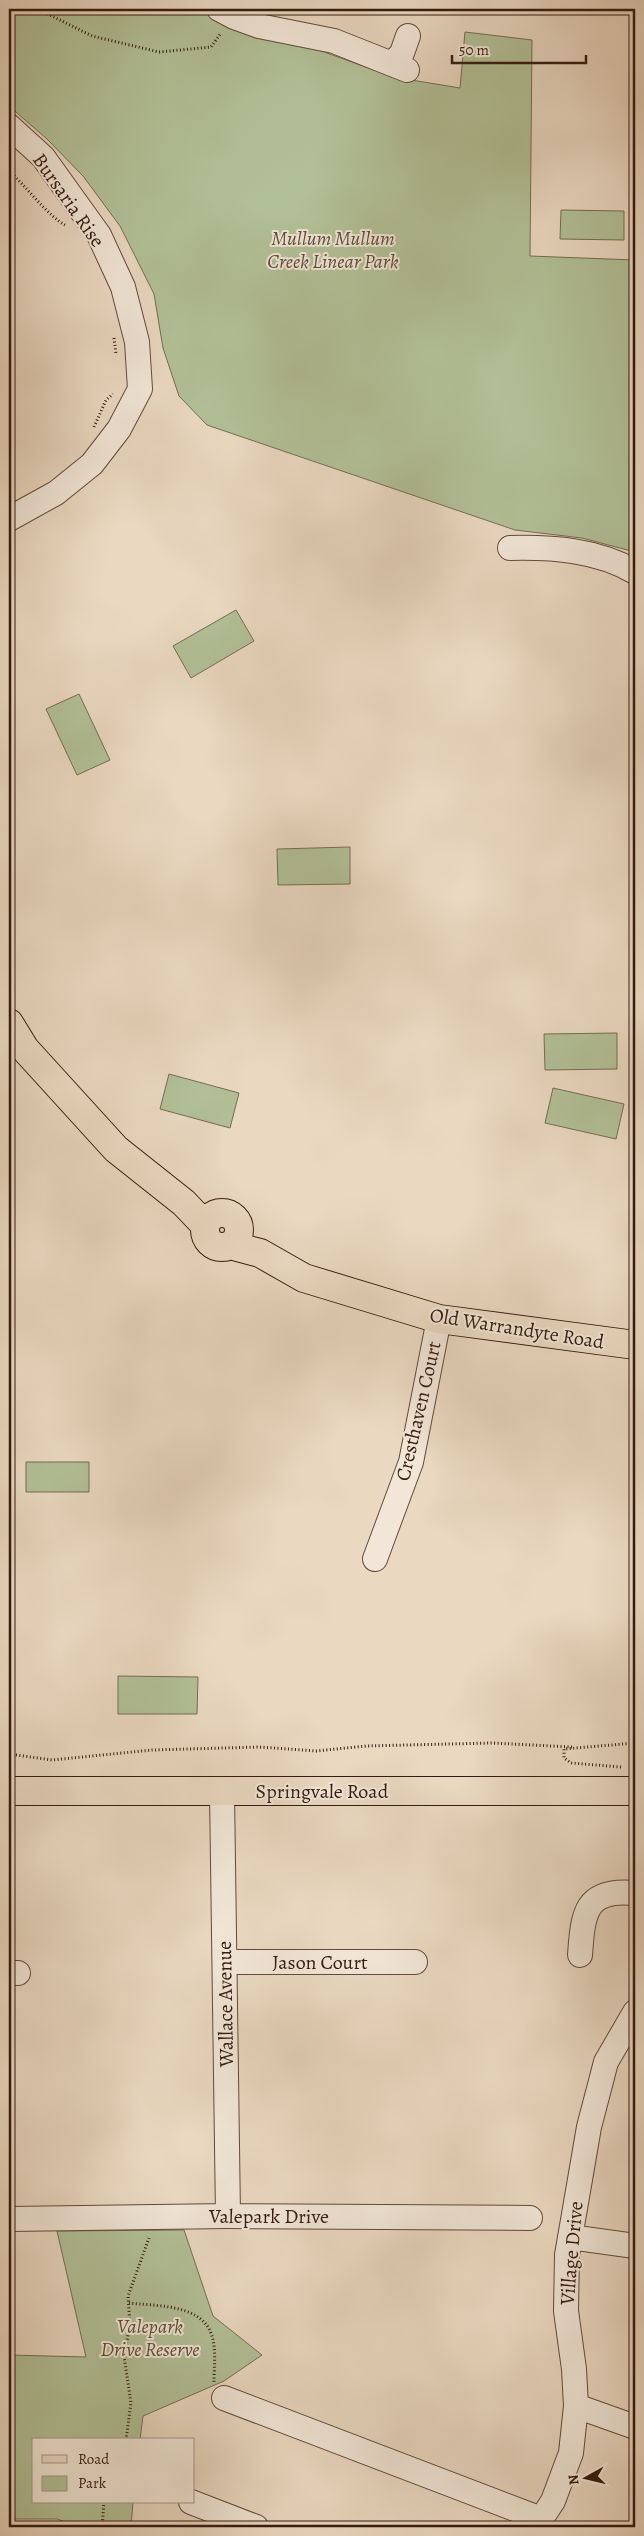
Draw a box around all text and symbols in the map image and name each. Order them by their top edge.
scale bar [452,32,585,64]
text: 50 m [459,40,489,60]
street label: Bursaria Rise [26,148,111,253]
park label: Mullum Mullum Creek Linear Park [267,225,399,275]
street label: Old Warrandyte Road [428,1301,606,1356]
street label: Cresthaven Court [389,1338,448,1484]
street label: Springvale Road [256,1778,389,1805]
street label: Wallace Avenue [211,1941,240,2068]
street label: Jason Court [272,1949,368,1976]
street label: Village Drive [553,2200,589,2307]
street label: Valepark Drive [208,2203,329,2230]
park label: Valepark Drive Reserve [100,2313,200,2363]
legend [32,2438,195,2504]
text: Road [78,2449,110,2469]
north arrow [562,2454,612,2504]
text: Park [78,2473,107,2493]
text: N [564,2473,584,2486]

